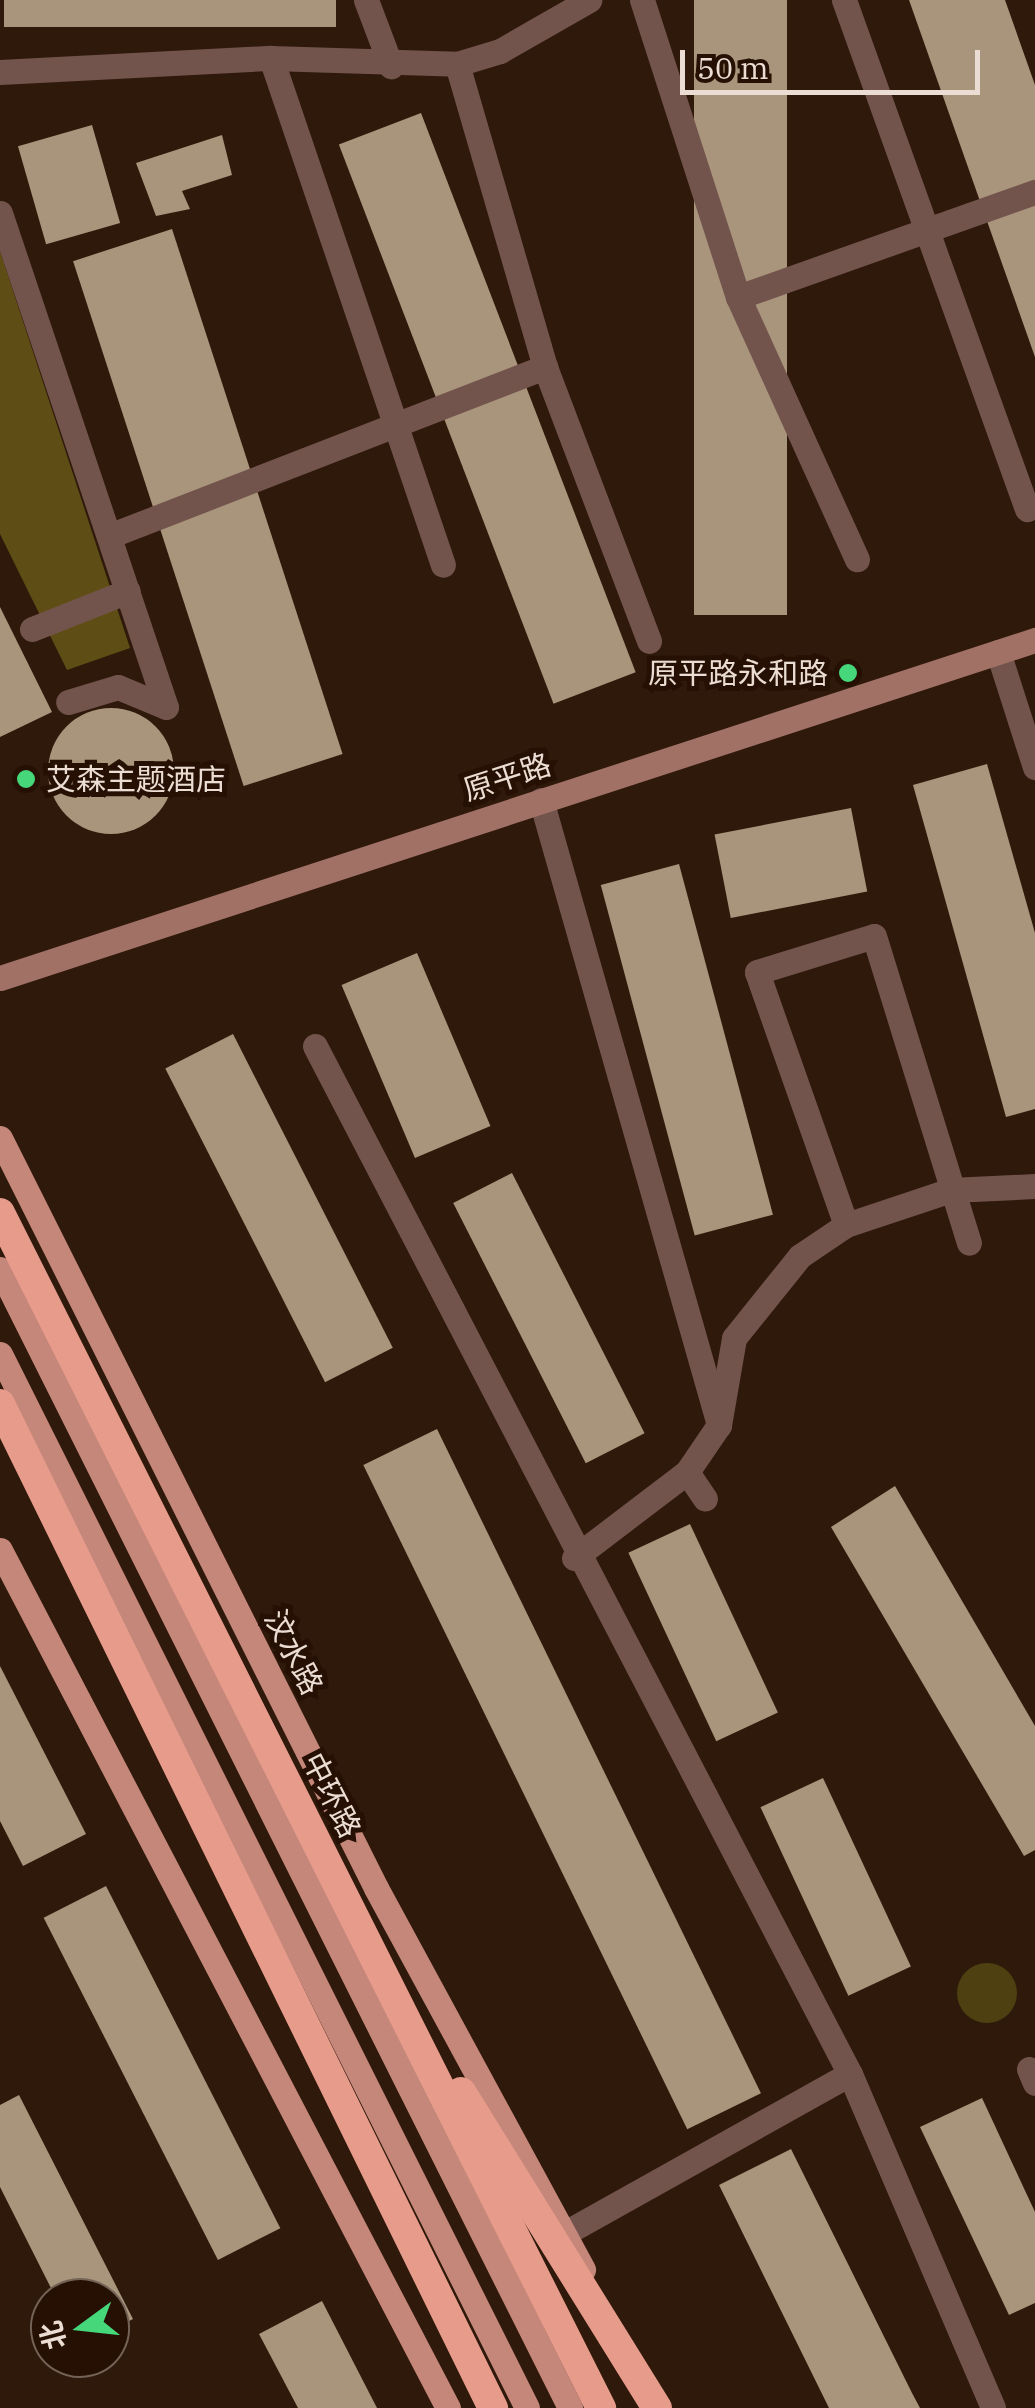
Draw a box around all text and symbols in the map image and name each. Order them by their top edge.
scale bar [685,30,985,92]
text: 50 m [697,48,769,87]
place label: 原平路永和路 [648,655,828,691]
marker: 原平路永和路 [837,662,859,684]
street label: 原平路 [459,746,555,808]
place label: 艾森主题酒店 [46,761,226,797]
marker: 艾森主题酒店 [15,768,37,790]
street label: 汶水路 [258,1604,330,1700]
street label: 中环路 [296,1747,368,1843]
north arrow [30,2278,130,2378]
text: 北 [31,2317,74,2354]

